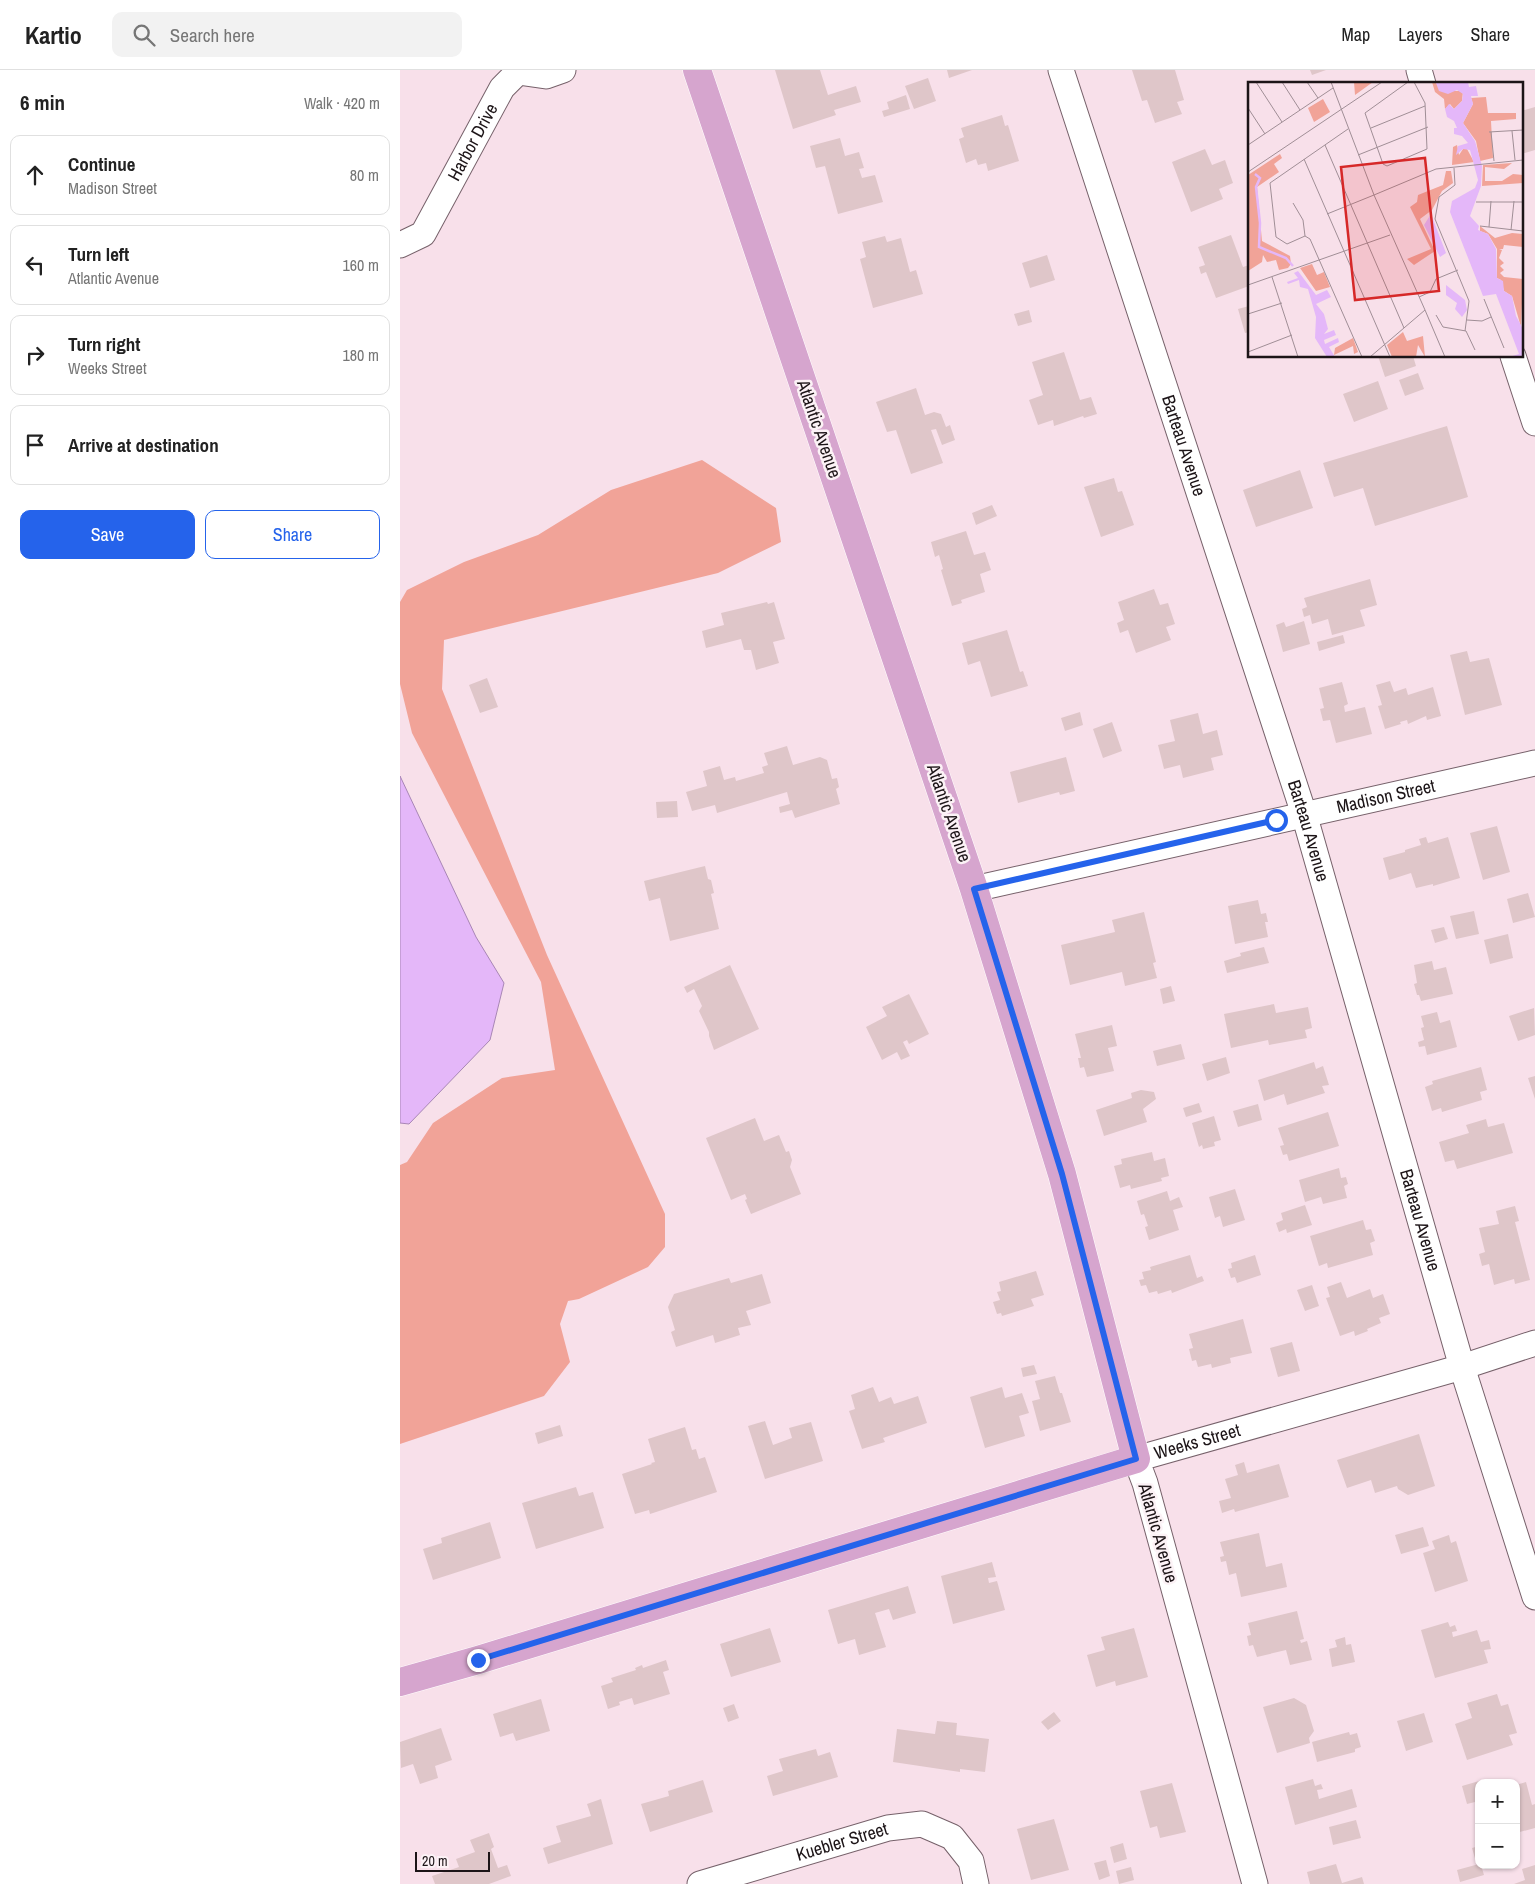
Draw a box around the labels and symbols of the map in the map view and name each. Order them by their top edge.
inset map [1248,82,1522,358]
street label: Harbor Drive [441,99,503,185]
street label: Atlantic Avenue [791,375,848,481]
street label: Barteau Avenue [1156,392,1212,499]
street label: Atlantic Avenue [921,759,978,865]
street label: Madison Street [1334,773,1437,819]
street label: Barteau Avenue [1282,777,1336,884]
route start [1265,809,1288,832]
street label: Barteau Avenue [1394,1166,1447,1274]
street label: Weeks Street [1151,1417,1243,1465]
street label: Atlantic Avenue [1132,1479,1185,1585]
route end [467,1649,490,1672]
street label: Kuebler Street [793,1816,891,1867]
scale bar [415,1849,490,1872]

